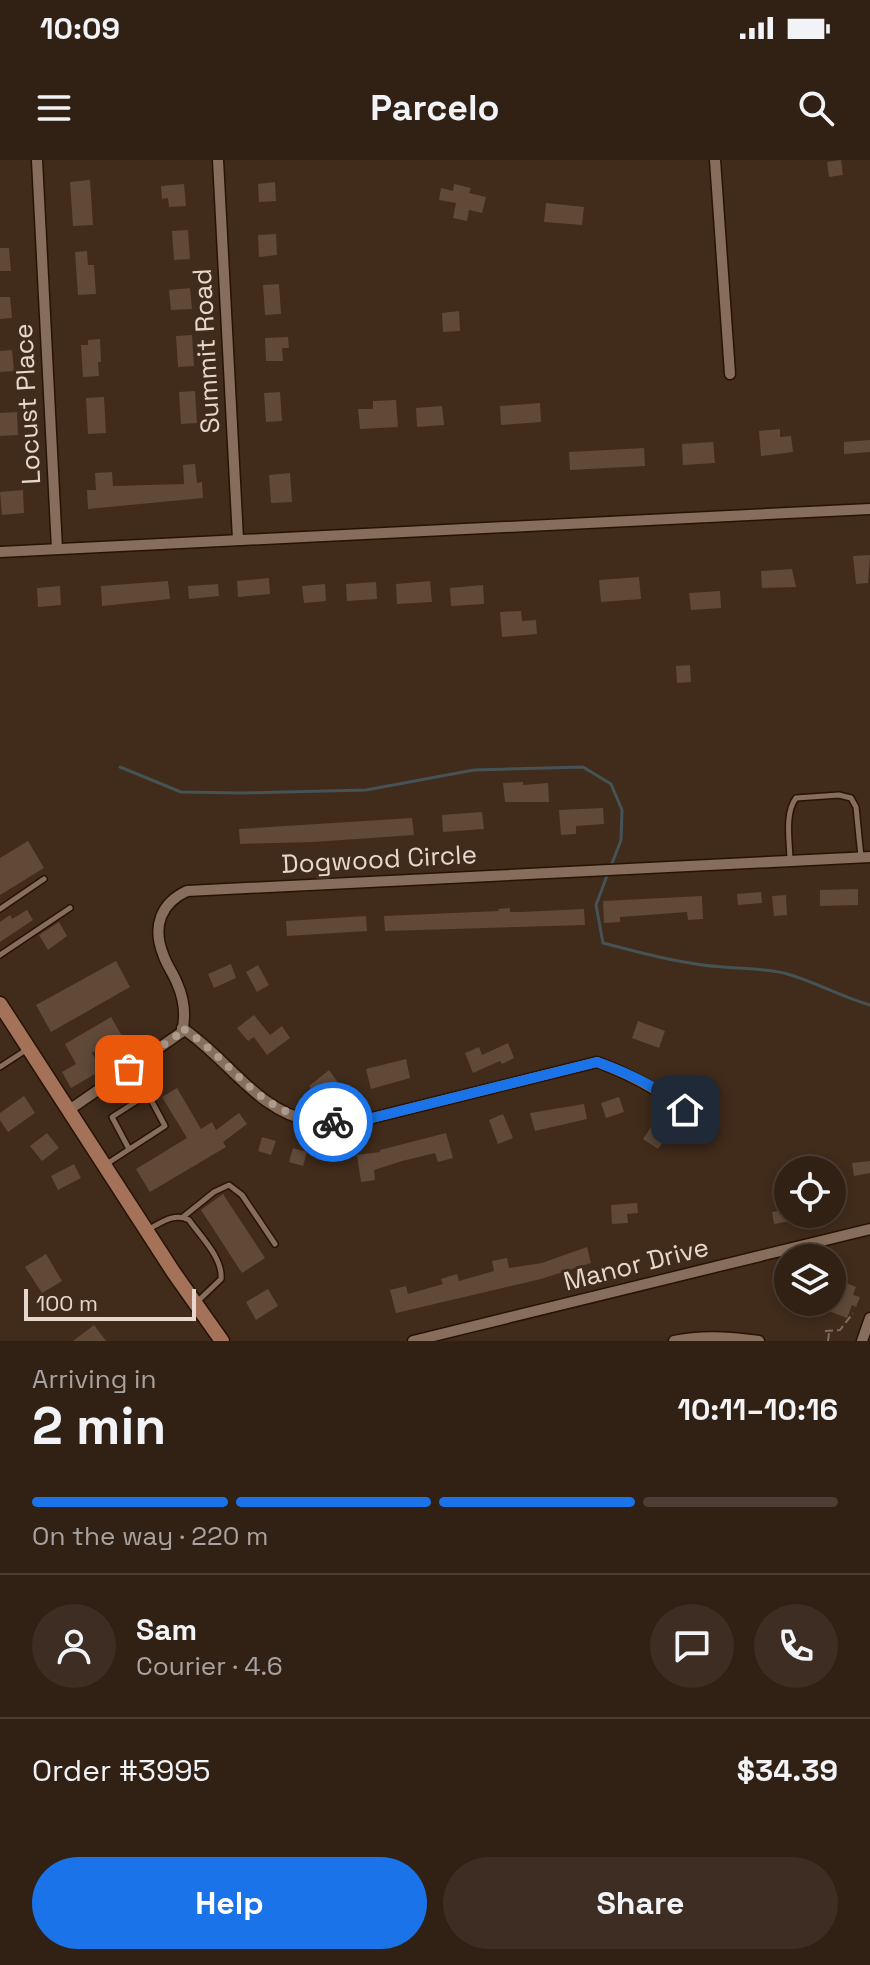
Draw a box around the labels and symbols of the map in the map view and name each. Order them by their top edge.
street label: Summit Road [185,268,227,434]
street label: Locust Place [6,323,48,485]
street label: Dogwood Circle [280,837,478,881]
pin [95,1035,163,1103]
pin [651,1076,719,1144]
courier [293,1082,373,1162]
street label: Manor Drive [560,1230,712,1298]
scale bar [24,1285,196,1321]

